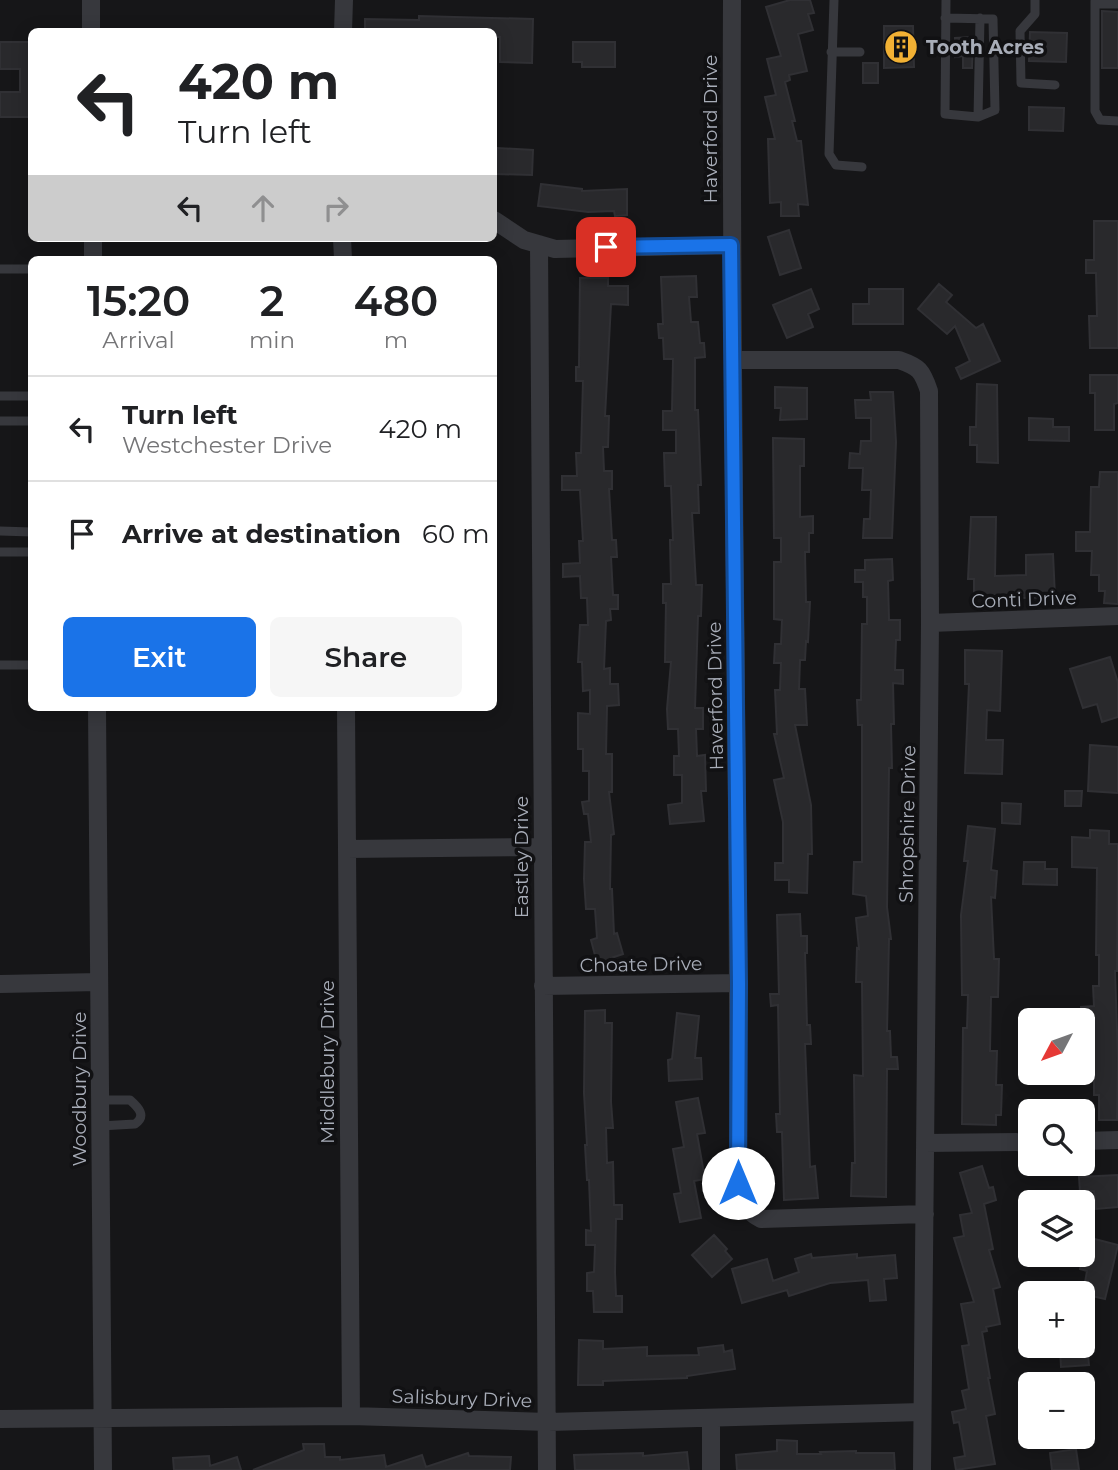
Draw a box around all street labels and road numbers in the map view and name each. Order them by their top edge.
street label: Haverford Drive [699,55,722,203]
street label: Conti Drive [971,586,1077,613]
street label: Haverford Drive [703,621,728,771]
street label: Shropshire Drive [895,745,920,903]
street label: Eastley Drive [510,796,533,918]
street label: Choate Drive [579,952,703,977]
street label: Middlebury Drive [316,980,339,1144]
street label: Woodbury Drive [68,1012,91,1166]
street label: Salisbury Drive [391,1385,533,1412]

